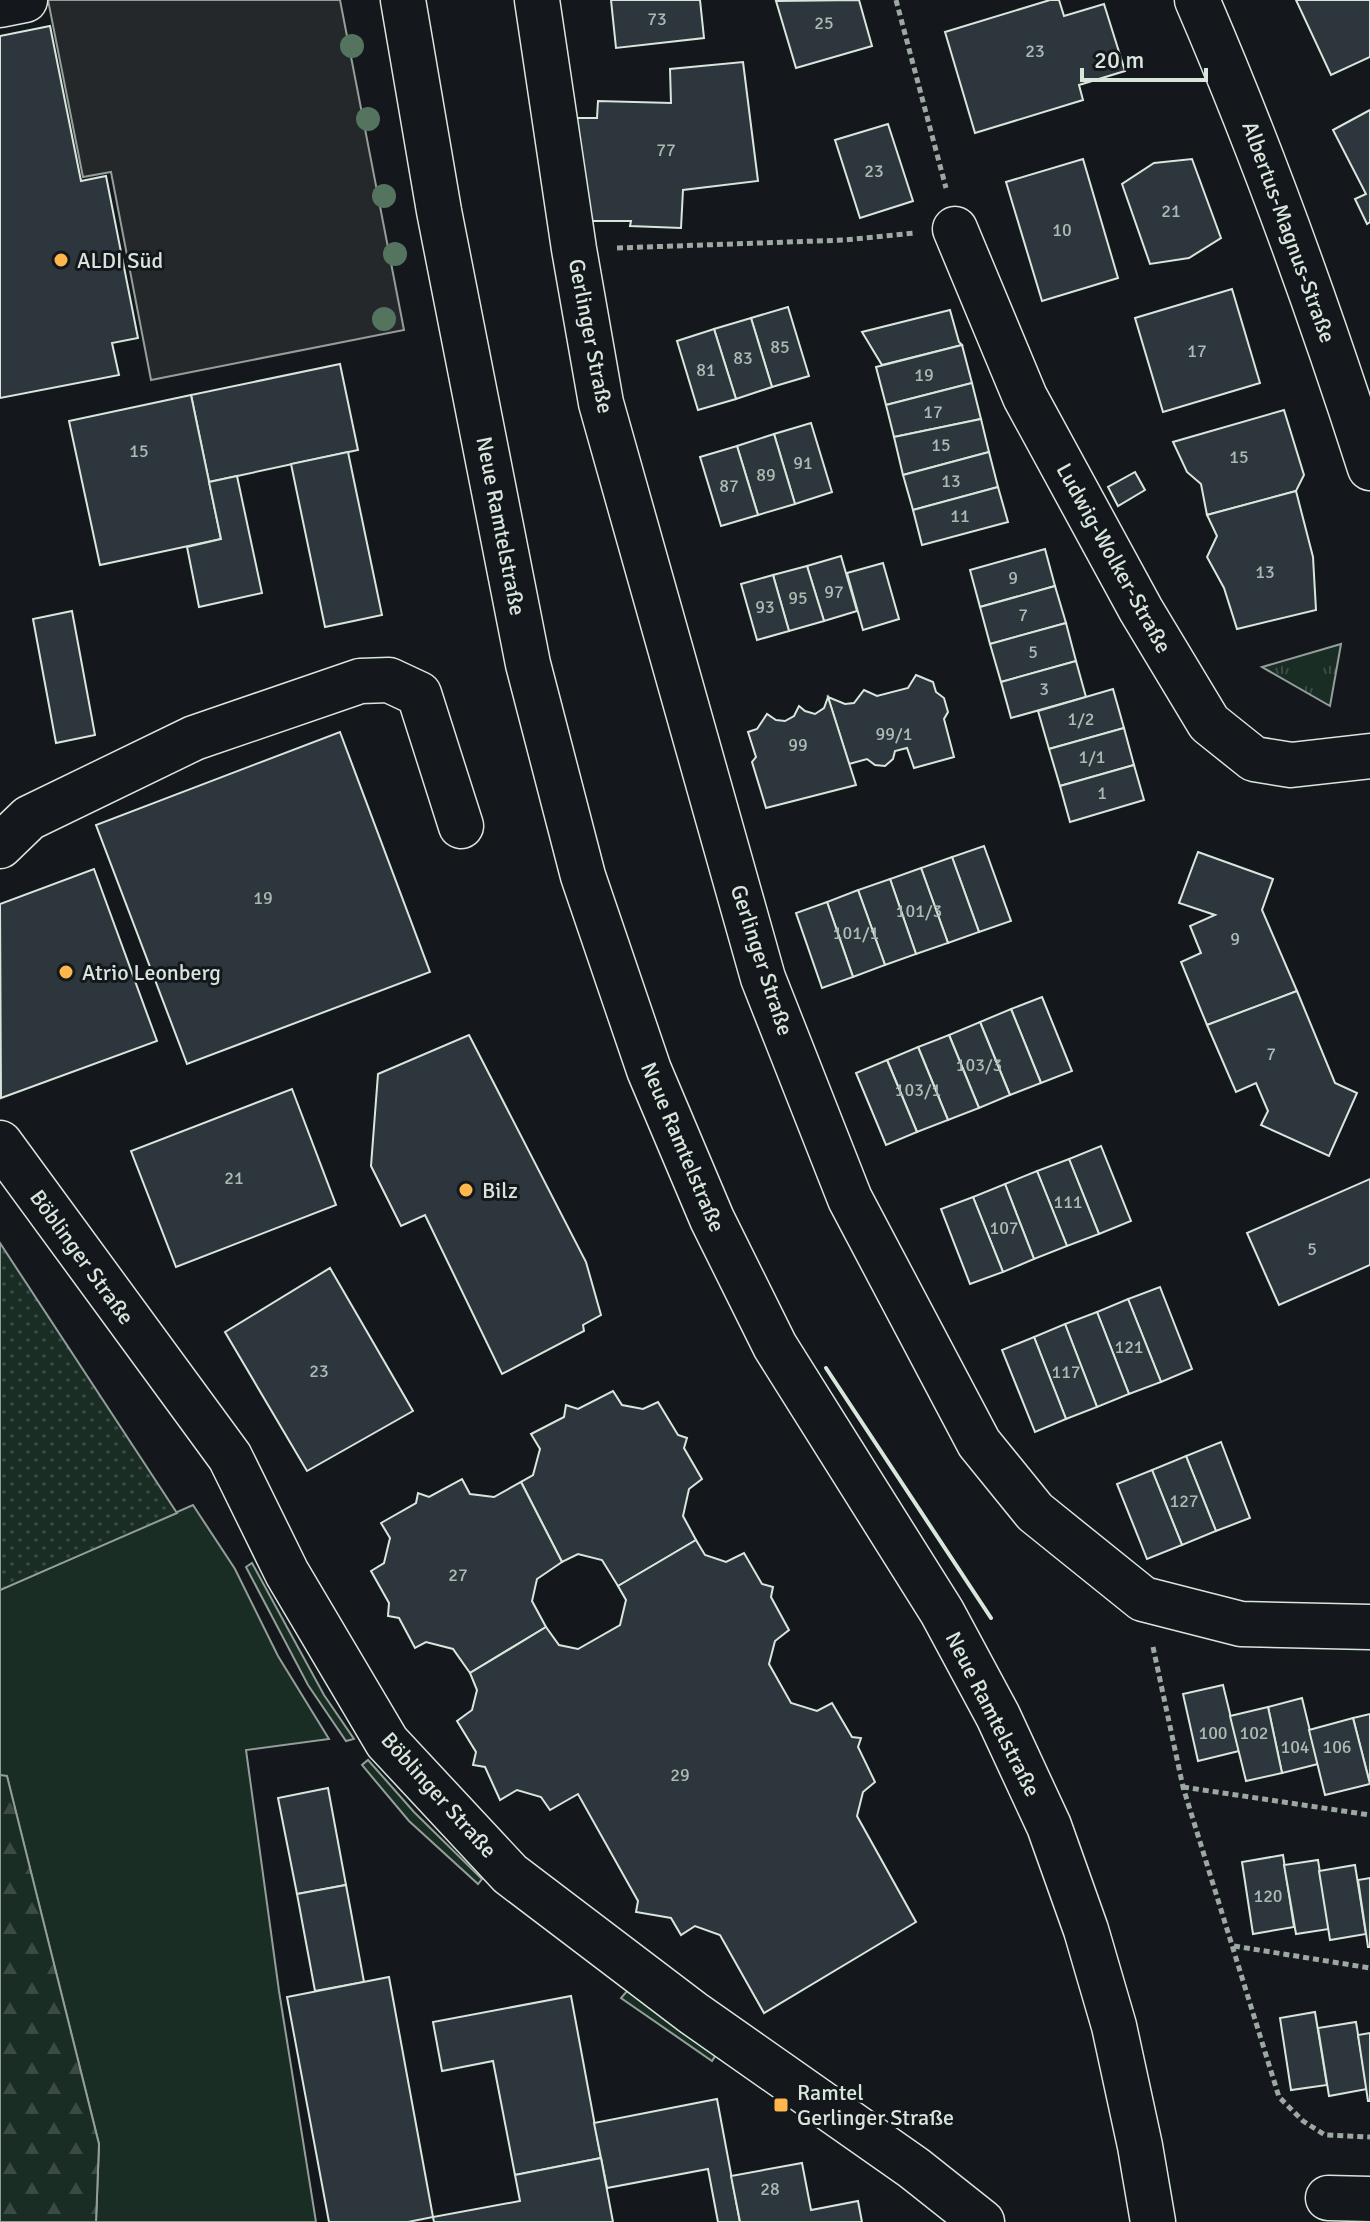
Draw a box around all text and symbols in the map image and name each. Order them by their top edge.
house number: 73 [647,8,667,30]
house number: 25 [814,12,834,34]
scale bar [1082,32,1206,82]
house number: 23 [1025,40,1045,62]
text: 20 m [1094,45,1144,75]
street label: Albertus-Magnus-Straße [1236,118,1342,346]
house number: 77 [656,139,676,161]
house number: 23 [864,160,884,182]
house number: 21 [1161,200,1181,222]
house number: 10 [1052,219,1072,241]
place label: ALDI Süd [77,247,163,274]
marker: ALDI Süd [52,251,70,269]
street label: Gerlinger Straße [563,256,619,416]
house number: 85 [770,336,790,358]
house number: 17 [1187,340,1207,362]
house number: 83 [733,347,753,369]
house number: 81 [696,359,716,381]
house number: 19 [914,364,934,386]
house number: 17 [923,401,943,423]
street label: Neue Ramtelstraße [470,434,532,618]
house number: 15 [931,434,951,456]
house number: 15 [129,440,149,462]
house number: 15 [1229,446,1249,468]
house number: 91 [793,452,813,474]
street label: Ludwig-Wolker-Straße [1051,458,1177,658]
house number: 89 [756,464,776,486]
house number: 13 [941,470,961,492]
house number: 87 [719,475,739,497]
house number: 11 [950,505,970,527]
house number: 13 [1255,561,1275,583]
house number: 9 [1008,567,1018,589]
house number: 97 [824,581,844,603]
house number: 95 [788,587,808,609]
house number: 93 [755,596,775,618]
house number: 7 [1018,604,1028,626]
house number: 5 [1028,641,1038,663]
house number: 3 [1039,678,1049,700]
house number: 1/2 [1067,708,1095,730]
house number: 99/1 [876,723,912,745]
house number: 99 [788,734,808,756]
house number: 1/1 [1078,746,1106,768]
house number: 1 [1097,782,1107,804]
street label: Gerlinger Straße [725,881,799,1039]
house number: 19 [253,887,273,909]
house number: 101/3 [896,900,942,922]
house number: 101/1 [833,922,879,944]
house number: 9 [1230,928,1240,950]
place label: Atrio Leonberg [82,959,221,986]
marker: Atrio Leonberg [57,963,75,981]
house number: 7 [1266,1043,1276,1065]
house number: 103/3 [956,1054,1002,1076]
street label: Neue Ramtelstraße [635,1058,731,1236]
house number: 103/1 [895,1079,941,1101]
house number: 21 [224,1167,244,1189]
place label: Bilz [482,1177,518,1204]
marker: Bilz [457,1181,475,1199]
street label: Böblinger Straße [24,1184,140,1330]
house number: 111 [1053,1191,1083,1213]
house number: 107 [989,1217,1019,1239]
house number: 5 [1307,1238,1317,1260]
house number: 121 [1114,1336,1144,1358]
house number: 23 [309,1360,329,1382]
house number: 117 [1051,1361,1081,1383]
house number: 127 [1169,1490,1199,1512]
house number: 27 [448,1564,468,1586]
street label: Neue Ramtelstraße [940,1627,1046,1801]
house number: 100 [1198,1722,1228,1744]
house number: 102 [1239,1722,1269,1744]
street label: Böblinger Straße [375,1726,503,1864]
house number: 104 [1280,1736,1310,1758]
house number: 106 [1322,1736,1352,1758]
house number: 29 [670,1764,690,1786]
house number: 120 [1253,1885,1283,1907]
place label: Ramtel Gerlinger Straße [797,2079,954,2131]
marker: Ramtel Gerlinger Straße [772,2096,790,2114]
house number: 28 [760,2178,780,2200]

